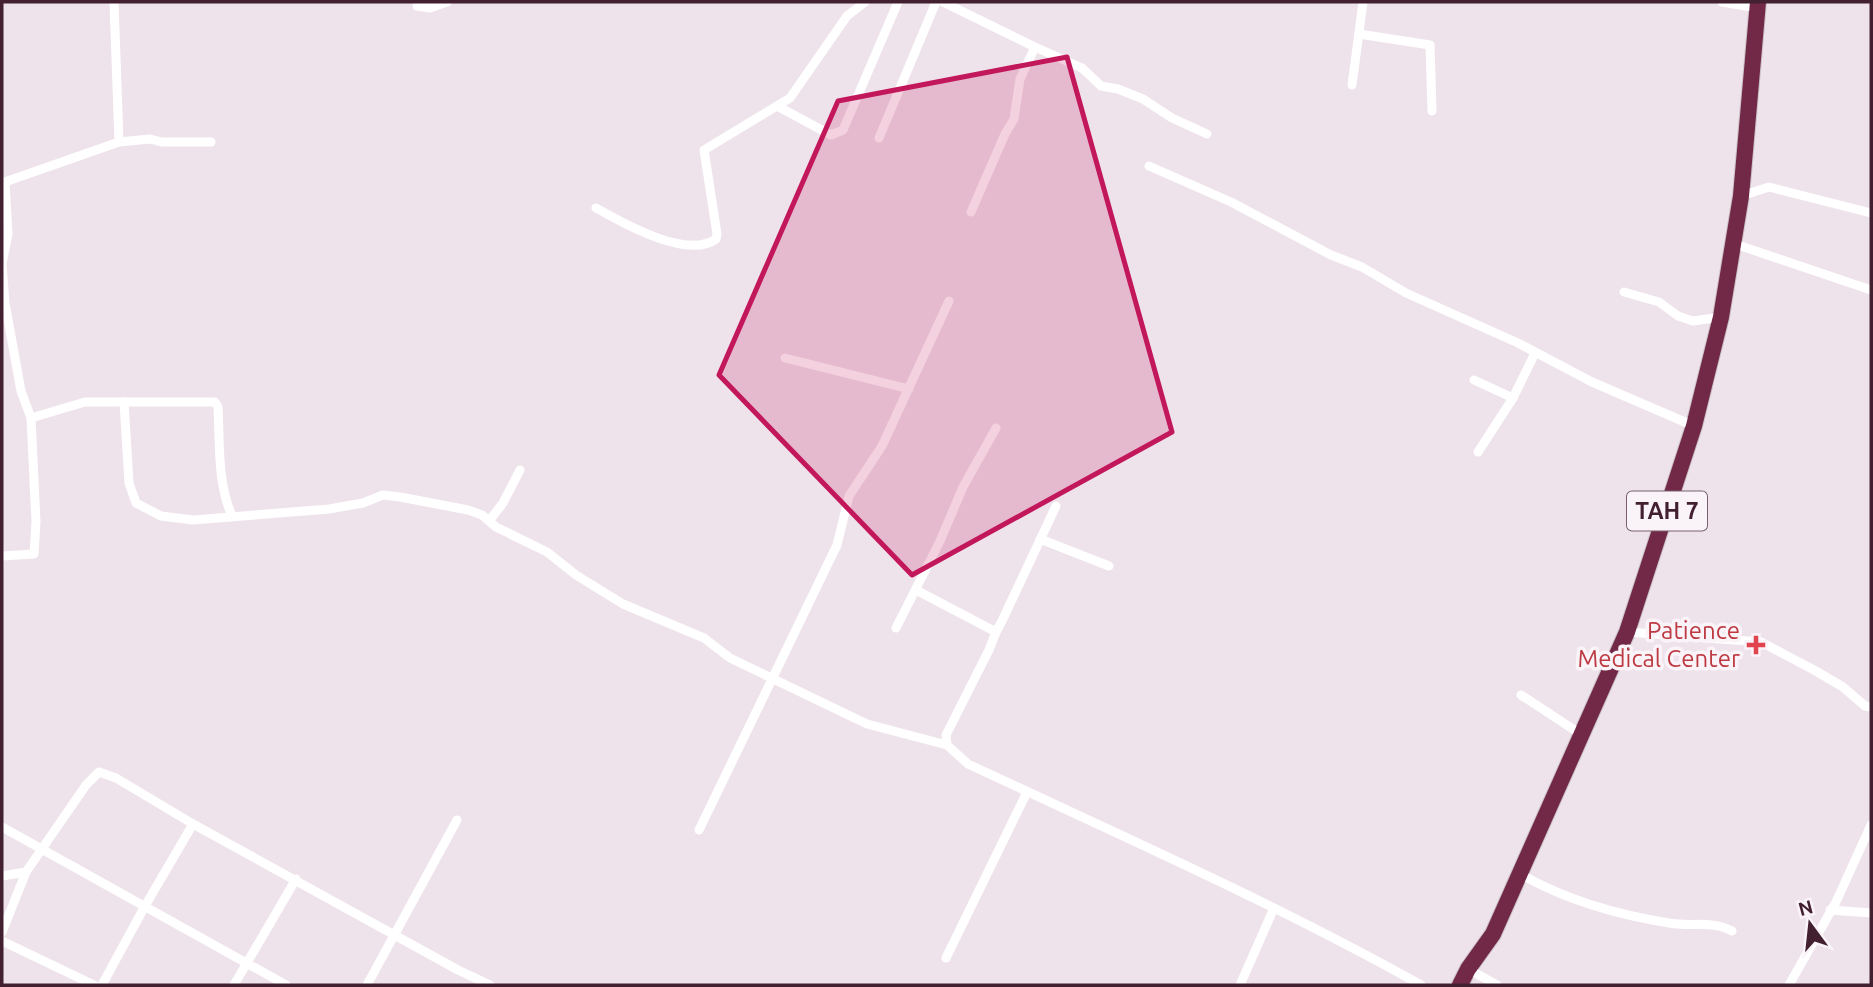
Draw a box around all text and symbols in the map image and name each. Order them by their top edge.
road number: TAH 7 [1627,491,1707,530]
place label: Patience Medical Center [1577,617,1740,672]
marker: Patience Medical Center [1746,635,1766,655]
north arrow [1775,889,1845,959]
text: N [1796,895,1815,920]

